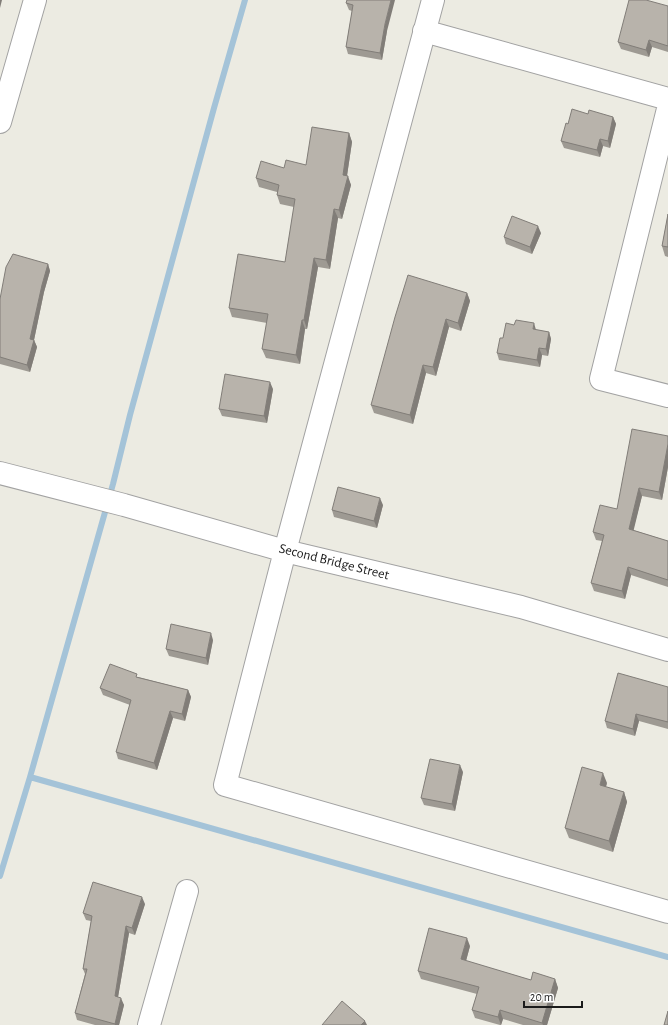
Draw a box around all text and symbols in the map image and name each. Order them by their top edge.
street label: Second Bridge Street [278,542,391,583]
scale bar [524,983,582,1009]
text: 20 m [530,991,553,1003]

